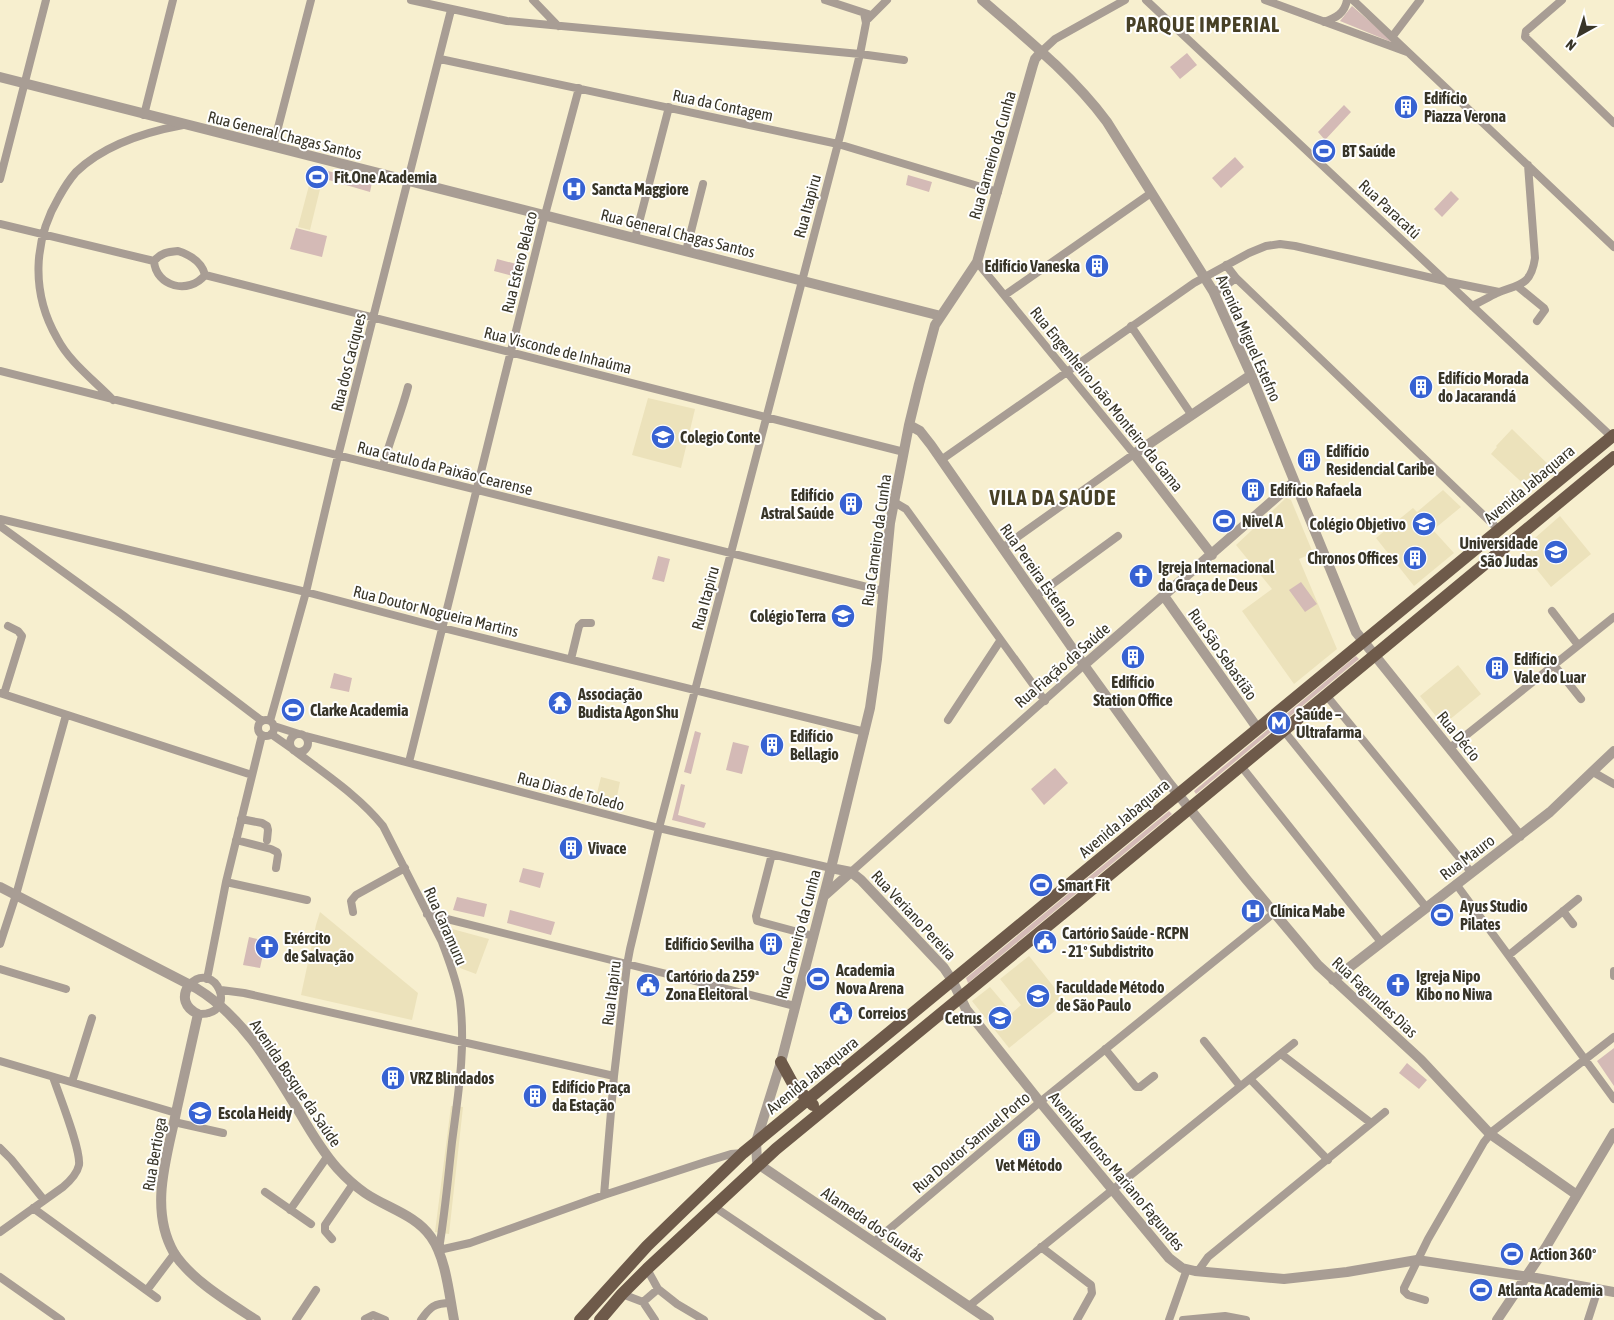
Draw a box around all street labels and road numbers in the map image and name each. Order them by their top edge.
street label: Rua da Contagem [671,86,775,125]
street label: Rua Carneiro da Cunha [965,89,1019,221]
street label: Rua General Chagas Santos [206,107,364,164]
street label: Rua Itapiru [790,172,825,240]
street label: Rua Paracatú [1355,176,1425,242]
street label: Rua General Chagas Santos [599,205,757,262]
street label: Rua Estero Belaco [498,209,540,315]
street label: Avenida Miguel Estefno [1212,272,1285,405]
street label: Rua Engenheiro João Monteiro da Gama [1026,303,1187,496]
street label: Rua dos Caciques [327,311,370,413]
street label: Rua Visconde de Inhaúma [482,323,634,377]
street label: Rua Catulo da Paixão Cearense [355,437,535,499]
street label: Avenida Jabaquara [1480,441,1578,528]
street label: Rua Carneiro da Cunha [858,473,894,607]
street label: Rua Pereira Estefano [997,520,1081,630]
street label: Rua Itapiru [688,564,723,632]
street label: Rua Doutor Nogueira Martins [351,582,521,641]
street label: Rua São Sebastião [1185,605,1261,703]
street label: Rua Fiação da Saúde [1011,619,1114,712]
street label: Rua Décio [1434,708,1484,764]
street label: Rua Dias de Toledo [515,768,627,814]
street label: Avenida Jabaquara [1075,775,1173,862]
street label: Rua Mauro [1436,831,1498,883]
street label: Rua Carneiro da Cunha [772,867,824,1001]
street label: Rua Veriano Pereira [868,867,960,963]
street label: Rua Caramuru [421,884,471,968]
street label: Rua Fagundes Dias [1328,953,1422,1042]
street label: Rua Itapiru [598,960,625,1027]
street label: Avenida Bosque da Saúde [246,1016,345,1151]
street label: Avenida Jabaquara [763,1033,862,1118]
street label: Rua Doutor Samuel Porto [909,1088,1033,1196]
street label: Avenida Afonso Mariano Fagundes [1045,1088,1189,1255]
street label: Rua Bertioga [139,1116,170,1192]
street label: Alameda dos Guatás [818,1183,928,1265]

